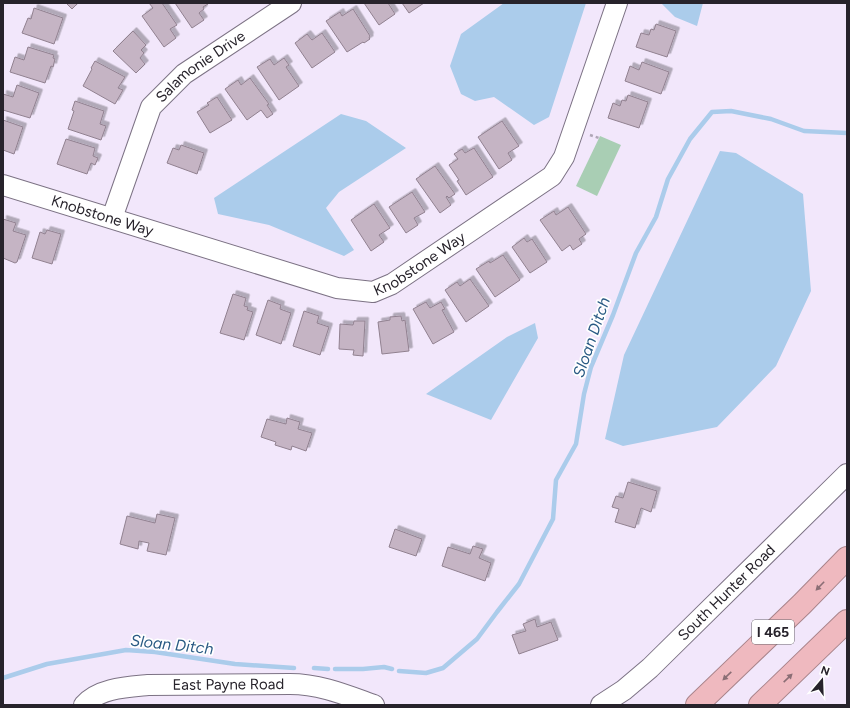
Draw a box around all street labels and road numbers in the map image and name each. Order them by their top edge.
street label: Salamonie Drive [152,27,249,106]
street label: Knobstone Way [49,191,156,240]
street label: Knobstone Way [371,228,469,300]
street label: South Hunter Road [674,541,779,644]
road number: I 465 [752,620,794,644]
street label: East Payne Road [172,675,284,694]

